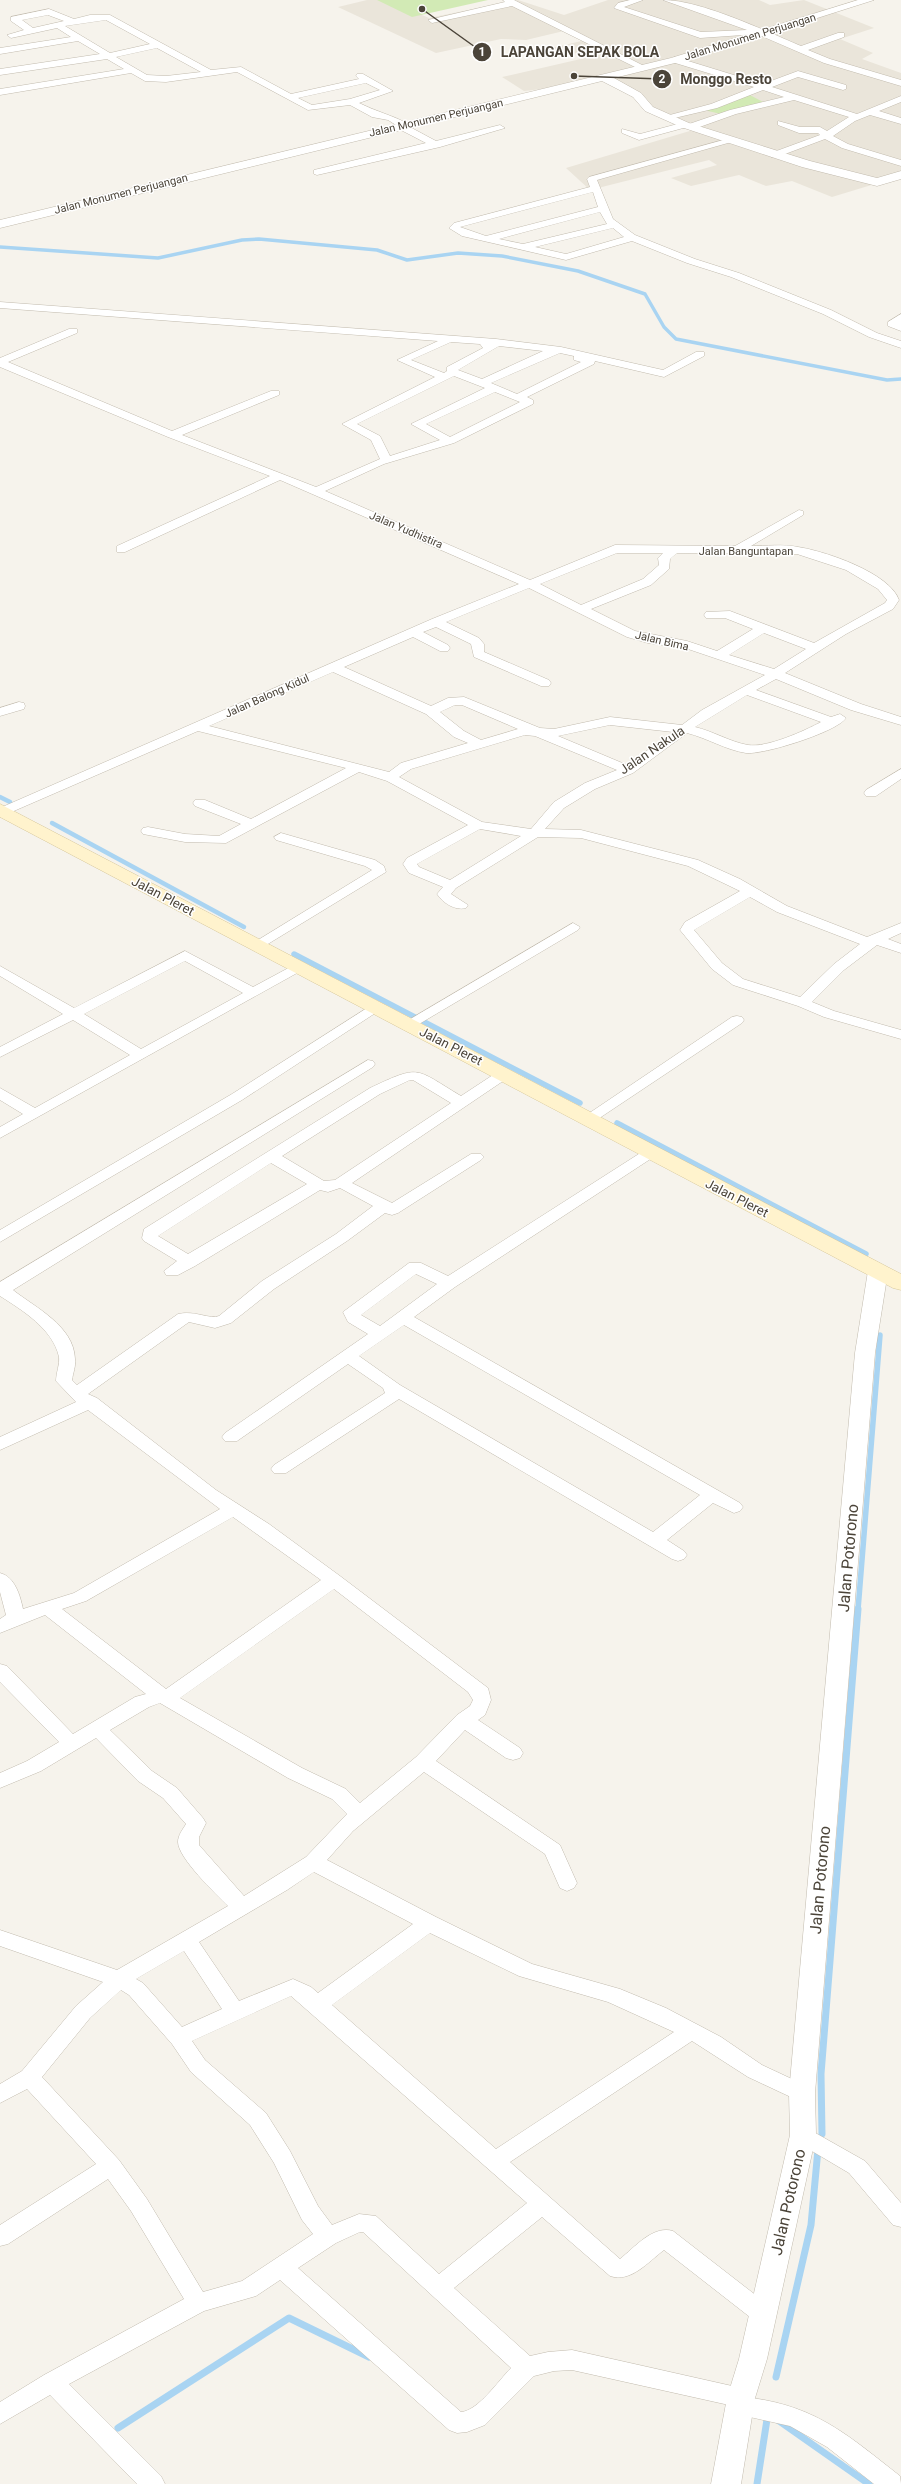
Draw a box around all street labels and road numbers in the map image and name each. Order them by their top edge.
street label: Jalan Monumen Perjuangan [682,11,818,63]
street label: Jalan Monumen Perjuangan [368,96,504,140]
street label: Jalan Monumen Perjuangan [53,171,189,217]
street label: Jalan Yudhistira [367,509,445,551]
street label: Jalan Banguntapan [699,545,793,558]
street label: Jalan Bima [634,629,690,653]
street label: Jalan Balong Kidul [223,672,311,720]
street label: Jalan Nakula [617,723,687,777]
street label: Jalan Pleret [129,873,197,919]
street label: Jalan Pleret [417,1024,485,1068]
street label: Jalan Pleret [703,1176,771,1220]
street label: Jalan Potorono [834,1503,862,1613]
street label: Jalan Potorono [806,1825,834,1935]
street label: Jalan Potorono [767,2147,809,2257]

